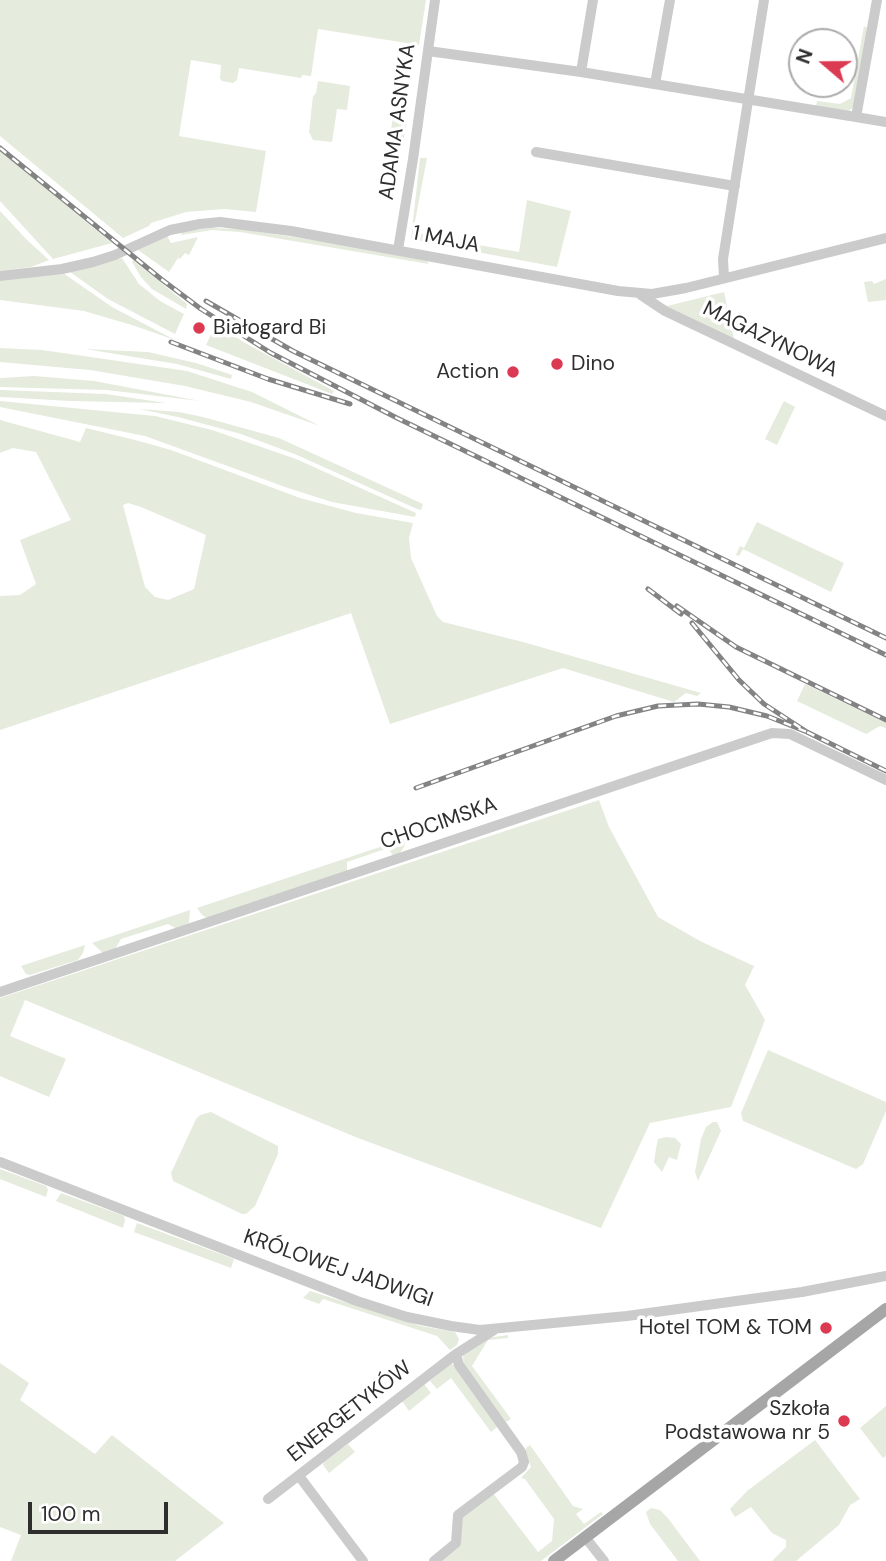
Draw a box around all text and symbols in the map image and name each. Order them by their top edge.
north arrow [788,28,858,98]
street label: ADAMA ASNYKA [375,42,421,202]
text: N [791,46,819,67]
street label: 1 MAJA [410,221,482,259]
street label: MAGAZYNOWA [698,296,842,384]
place label: Białogard Bi [213,315,326,341]
marker: Białogard Bi [191,320,207,336]
place label: Dino [571,351,615,377]
marker: Dino [549,356,565,372]
place label: Action [436,359,499,385]
marker: Action [505,364,521,380]
street label: CHOCIMSKA [377,792,501,856]
street label: KRÓLOWEJ JADWIGI [240,1225,436,1313]
place label: Hotel TOM & TOM [639,1315,812,1341]
marker: Hotel TOM & TOM [818,1320,834,1336]
street label: ENERGETYKÓW [283,1356,417,1468]
place label: Szkoła Podstawowa nr 5 [665,1396,830,1446]
marker: Szkoła Podstawowa nr 5 [836,1413,852,1429]
scale bar [32,1488,172,1532]
text: 100 m [41,1500,101,1528]

